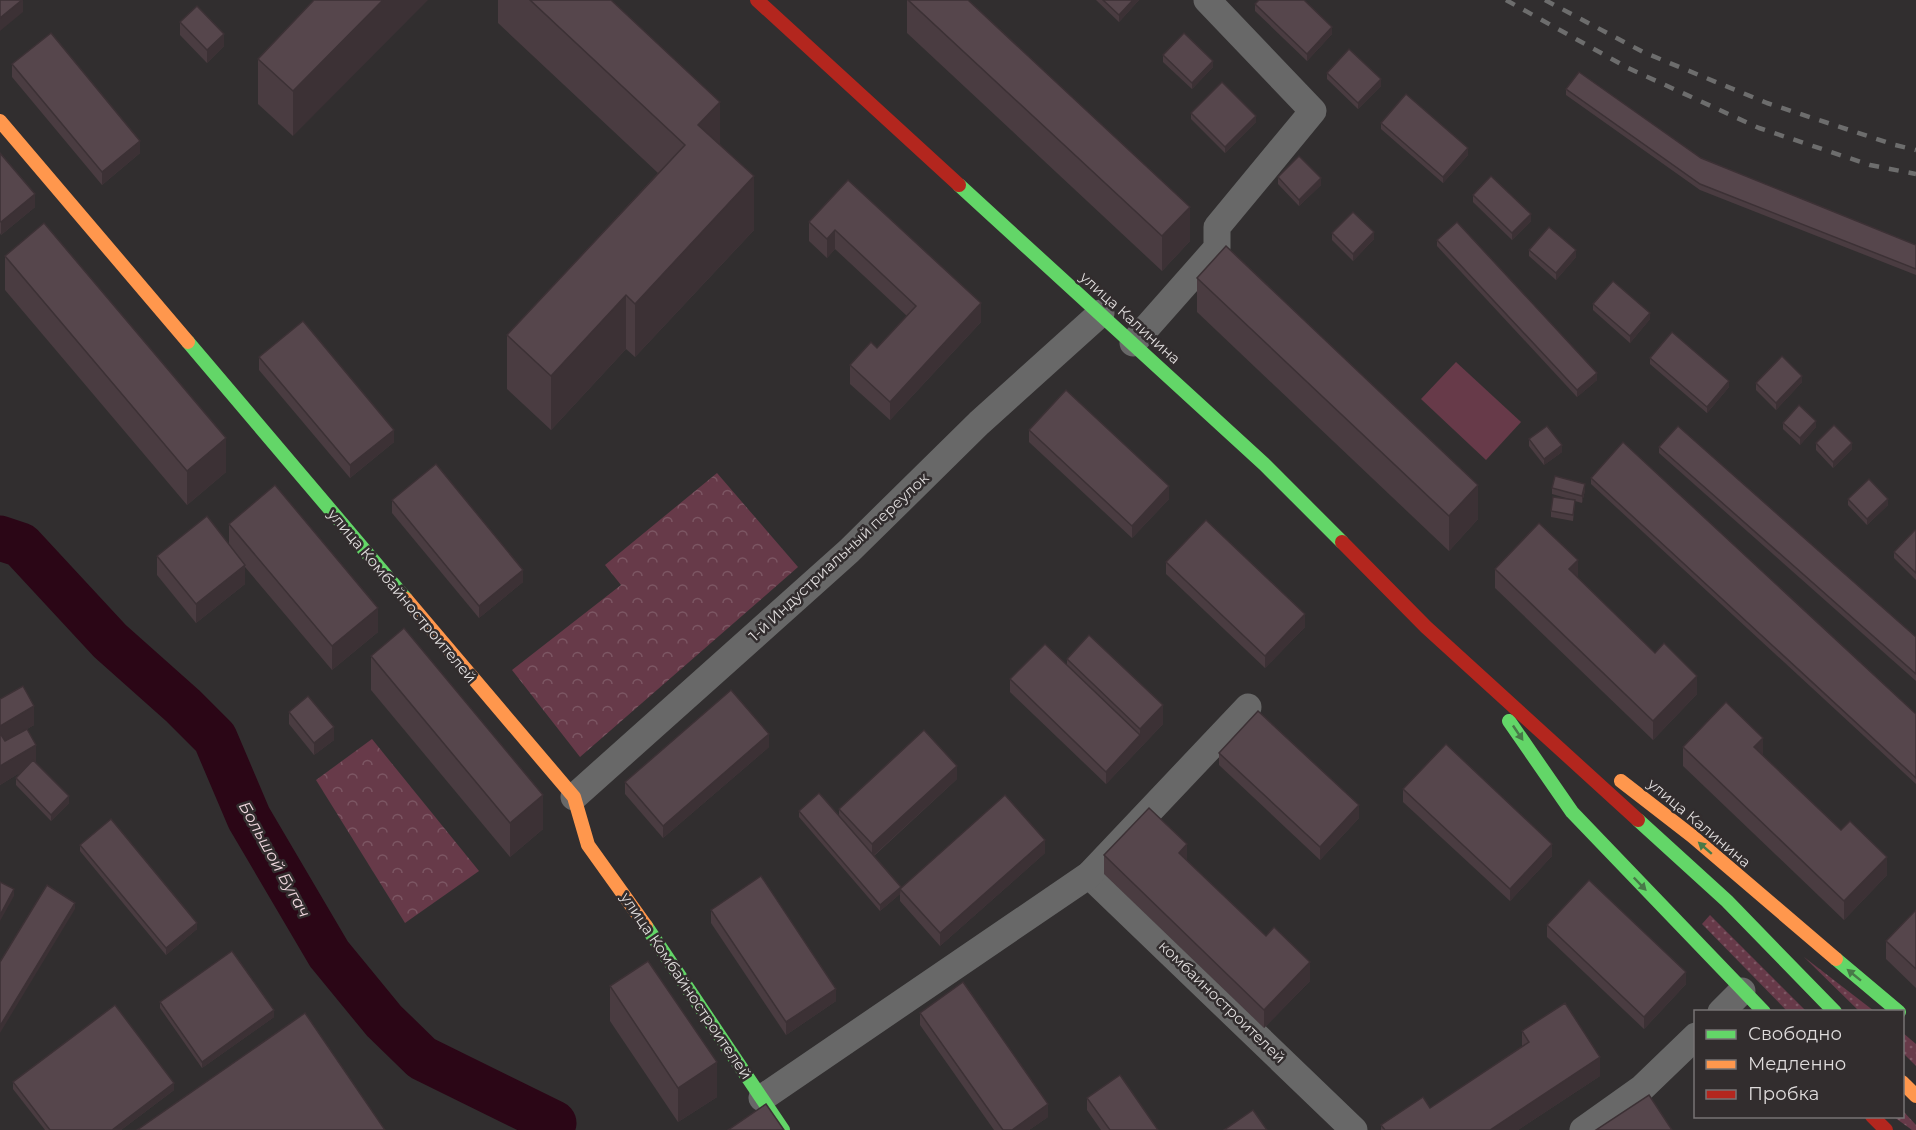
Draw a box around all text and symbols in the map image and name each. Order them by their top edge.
street label: улица Калинина [1075,267,1185,368]
street label: 1-й Индустриальный переулок [745,468,933,645]
street label: улица Комбайностроителей [323,504,481,687]
one-way arrow [1512,725,1523,741]
street label: улица Калинина [1643,773,1755,871]
water label: Большой Бугач [235,798,314,920]
one-way arrow [1697,842,1713,855]
one-way arrow [1633,876,1646,891]
street label: улица Комбайностроителей [616,888,756,1083]
street label: комбаиностроителей [1155,936,1290,1067]
one-way arrow [1846,969,1861,981]
legend [1694,1010,1904,1118]
text: Свободно [1748,1023,1842,1045]
text: Медленно [1748,1053,1846,1075]
text: Пробка [1748,1083,1819,1105]

